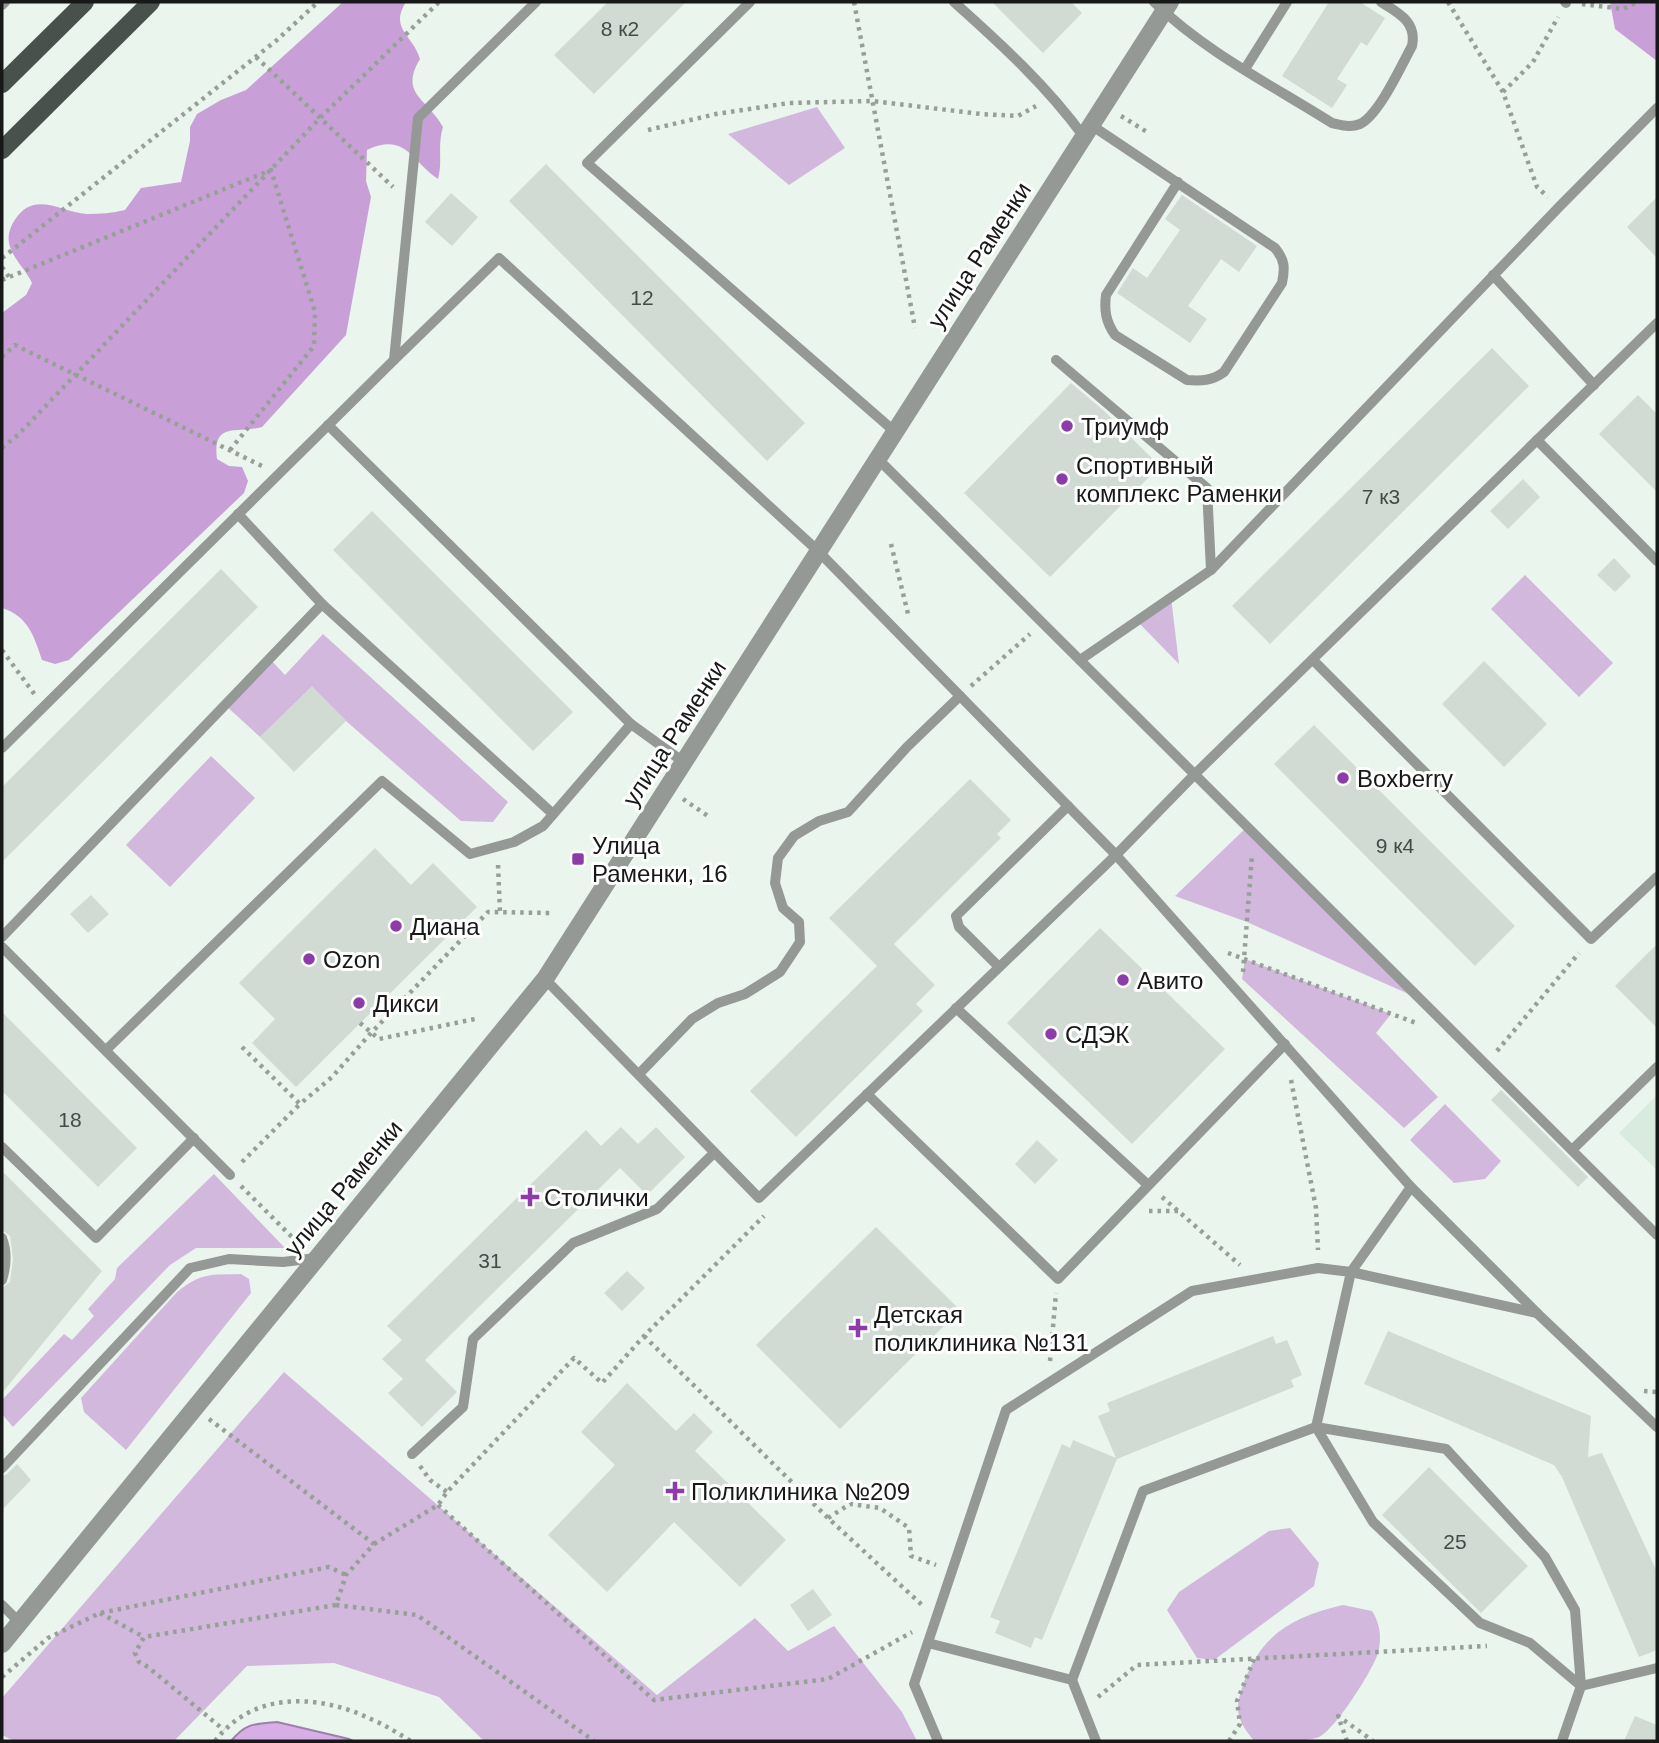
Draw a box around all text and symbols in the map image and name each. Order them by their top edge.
house number: 8 к2 [601,17,639,40]
street label: улица Раменки [922,177,1036,333]
house number: 12 [630,286,654,309]
place label: Триумф [1081,413,1169,440]
marker: Триумф [1059,418,1075,434]
place label: Спортивный комплекс Раменки [1076,452,1282,507]
marker: Спортивный комплекс Раменки [1054,471,1070,487]
house number: 7 к3 [1362,485,1400,508]
street label: улица Раменки [617,655,731,811]
place label: Boxberry [1357,765,1453,792]
marker: Boxberry [1335,770,1351,786]
place label: Улица Раменки, 16 [592,832,728,887]
house number: 9 к4 [1376,834,1415,857]
marker: Улица Раменки, 16 [570,851,586,867]
place label: Диана [410,913,480,940]
marker: Диана [388,918,404,934]
place label: Ozon [323,946,380,973]
marker: Ozon [301,951,317,967]
place label: Авито [1137,967,1203,994]
marker: Авито [1115,972,1131,988]
place label: Дикси [373,990,439,1017]
marker: Дикси [351,995,367,1011]
place label: СДЭК [1065,1021,1129,1048]
marker: СДЭК [1043,1026,1059,1042]
house number: 18 [58,1108,82,1131]
street label: улица Раменки [279,1115,407,1261]
place label: Столички [544,1184,649,1211]
marker: Столички [522,1189,538,1205]
house number: 31 [478,1249,502,1272]
place label: Детская поликлиника №131 [874,1301,1089,1356]
marker: Детская поликлиника №131 [848,1318,868,1338]
place label: Поликлиника №209 [691,1478,910,1505]
marker: Поликлиника №209 [665,1481,685,1501]
house number: 25 [1443,1530,1467,1553]

